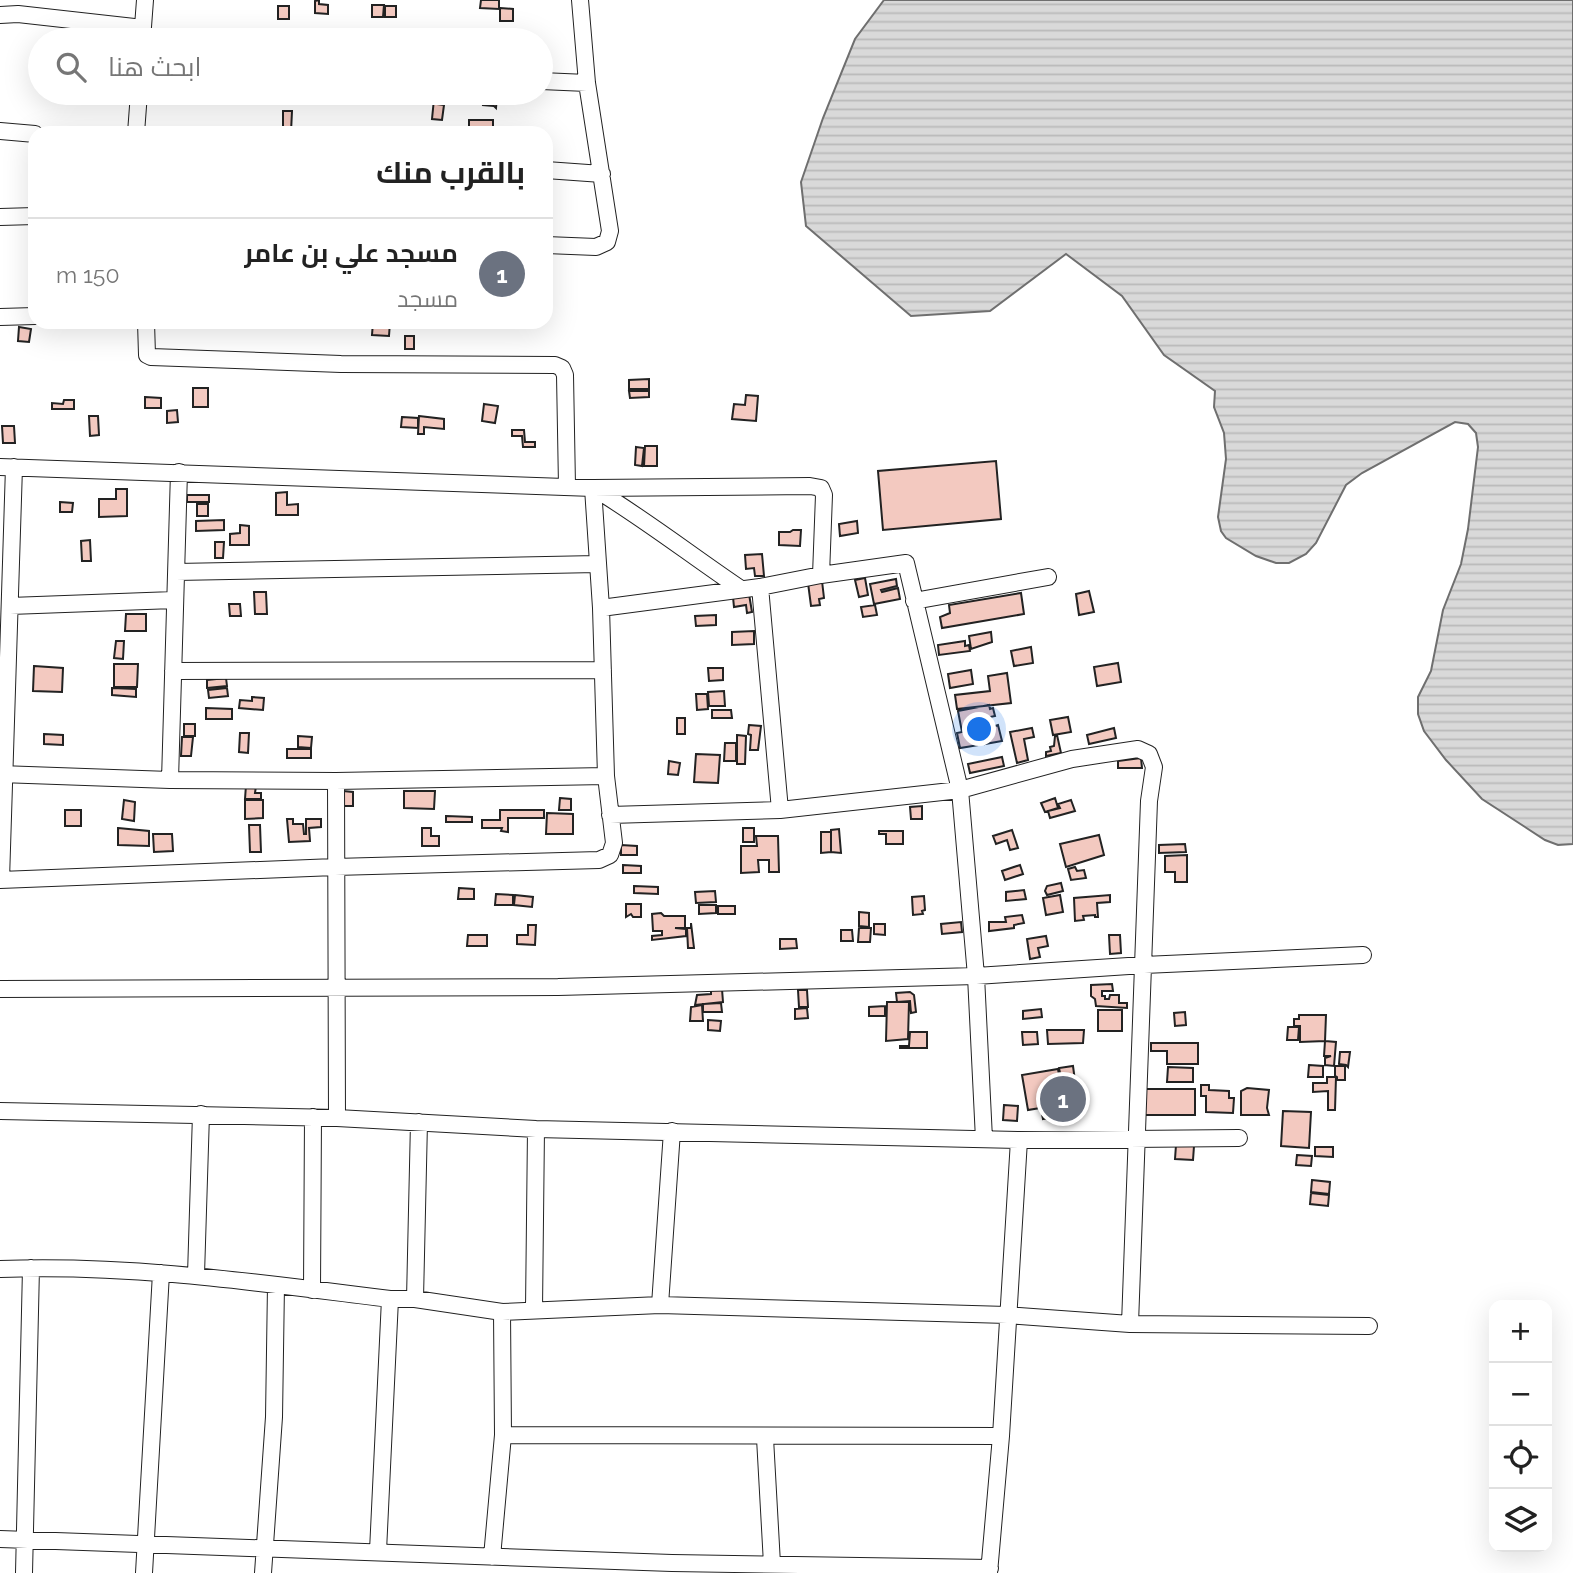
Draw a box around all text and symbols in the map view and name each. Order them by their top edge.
search box [28,28,553,105]
icon: search [52,48,90,86]
text: ابحث هنا [108,52,202,82]
text: بالقرب منك [376,155,525,190]
text: مسجد علي بن عامر [245,238,458,268]
text: 150 m [56,261,119,288]
text: 1 [496,261,508,288]
text: مسجد [397,285,458,312]
your location [962,712,996,746]
pin: 1 [1040,1073,1086,1125]
map controls [1489,1300,1552,1552]
button: + [1489,1300,1552,1363]
button: − [1489,1363,1552,1426]
button: locate [1489,1426,1552,1489]
button: layers [1489,1489,1552,1552]

